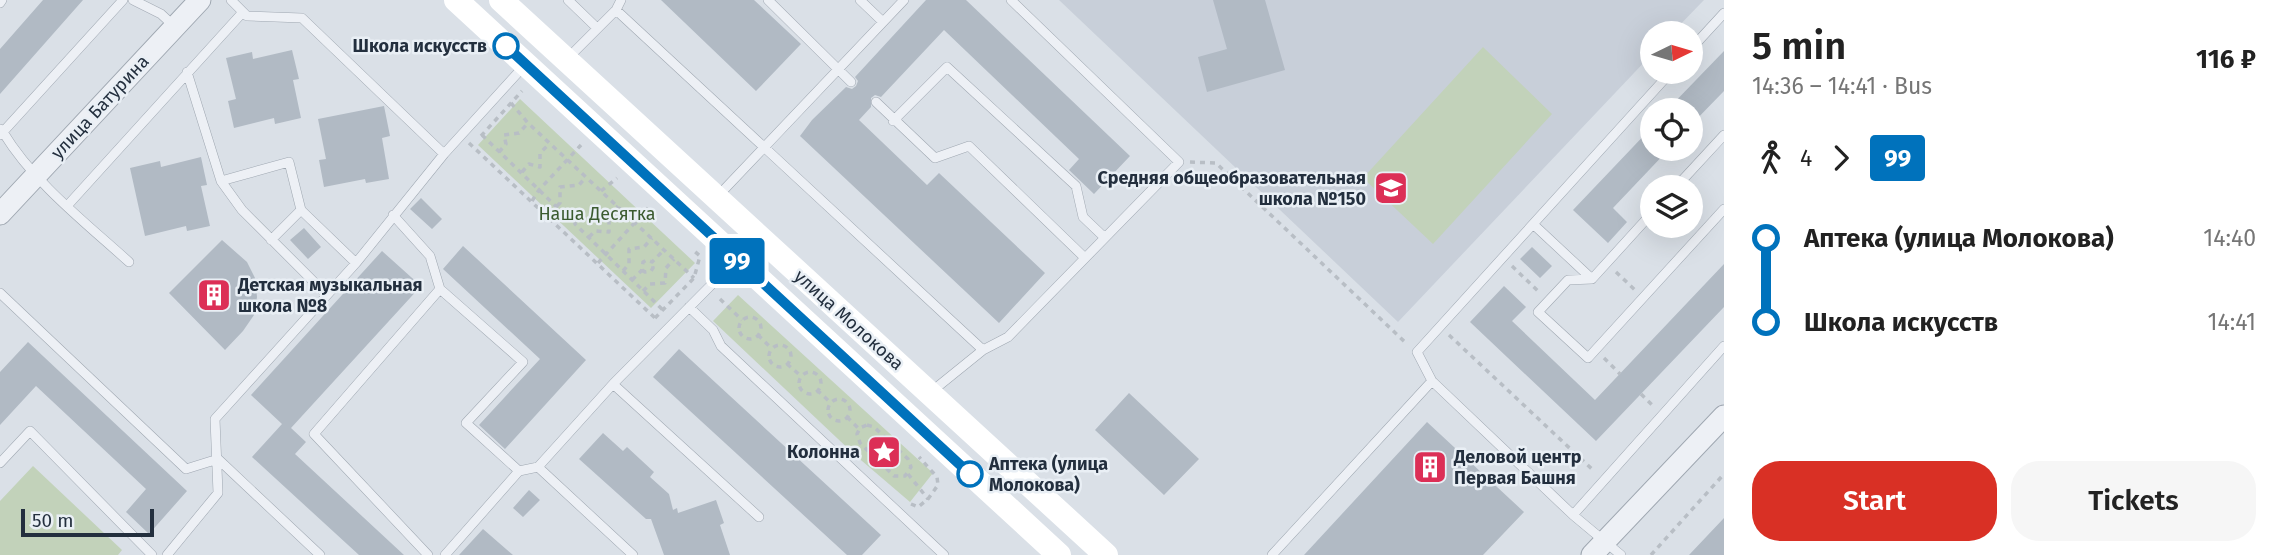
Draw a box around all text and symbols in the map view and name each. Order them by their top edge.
north arrow [1640,21,1703,84]
map controls [1640,21,1703,238]
text: 5 min [1752,23,1846,69]
marker: Школа искусств [493,33,519,59]
place label: Школа искусств [353,35,487,57]
text: 116 ₽ [2196,44,2256,75]
street label: улица Батурина [46,51,154,163]
text: 14:36 – 14:41 · Bus [1752,72,1932,100]
button: locate [1640,98,1703,161]
icon: walk [1752,139,1790,177]
icon: forward [1822,139,1860,177]
text: 4 [1800,144,1812,172]
text: 99 [1884,144,1911,172]
place label: Средняя общеобразовательная школа №150 [1097,167,1366,210]
school or university icon: Средняя общеобразовательная школа №150 [1372,169,1410,207]
button: layers [1640,175,1703,238]
park label: Наша Десятка [538,203,656,225]
text: Аптека (улица Молокова) [1804,223,2114,254]
text: 14:40 [2203,224,2256,252]
line badge: 99 [706,238,768,284]
text: 99 [724,247,750,275]
street label: улица Молокова [790,265,908,375]
place label: Детская музыкальная школа №8 [237,274,423,317]
building icon: Детская музыкальная школа №8 [195,276,233,314]
text: Школа искусств [1804,307,1998,338]
text: 14:41 [2208,308,2256,336]
place icon: Колонна [865,433,903,471]
place label: Колонна [787,441,860,463]
place label: Деловой центр Первая Башня [1453,446,1582,489]
building icon: Деловой центр Первая Башня [1411,448,1449,486]
place label: Аптека (улица Молокова) [988,453,1108,496]
marker: Аптека (улица Молокова) [957,461,983,487]
button: Start [1752,461,1997,541]
button: Tickets [2011,461,2256,541]
scale bar [21,506,154,538]
text: 50 m [32,509,73,532]

